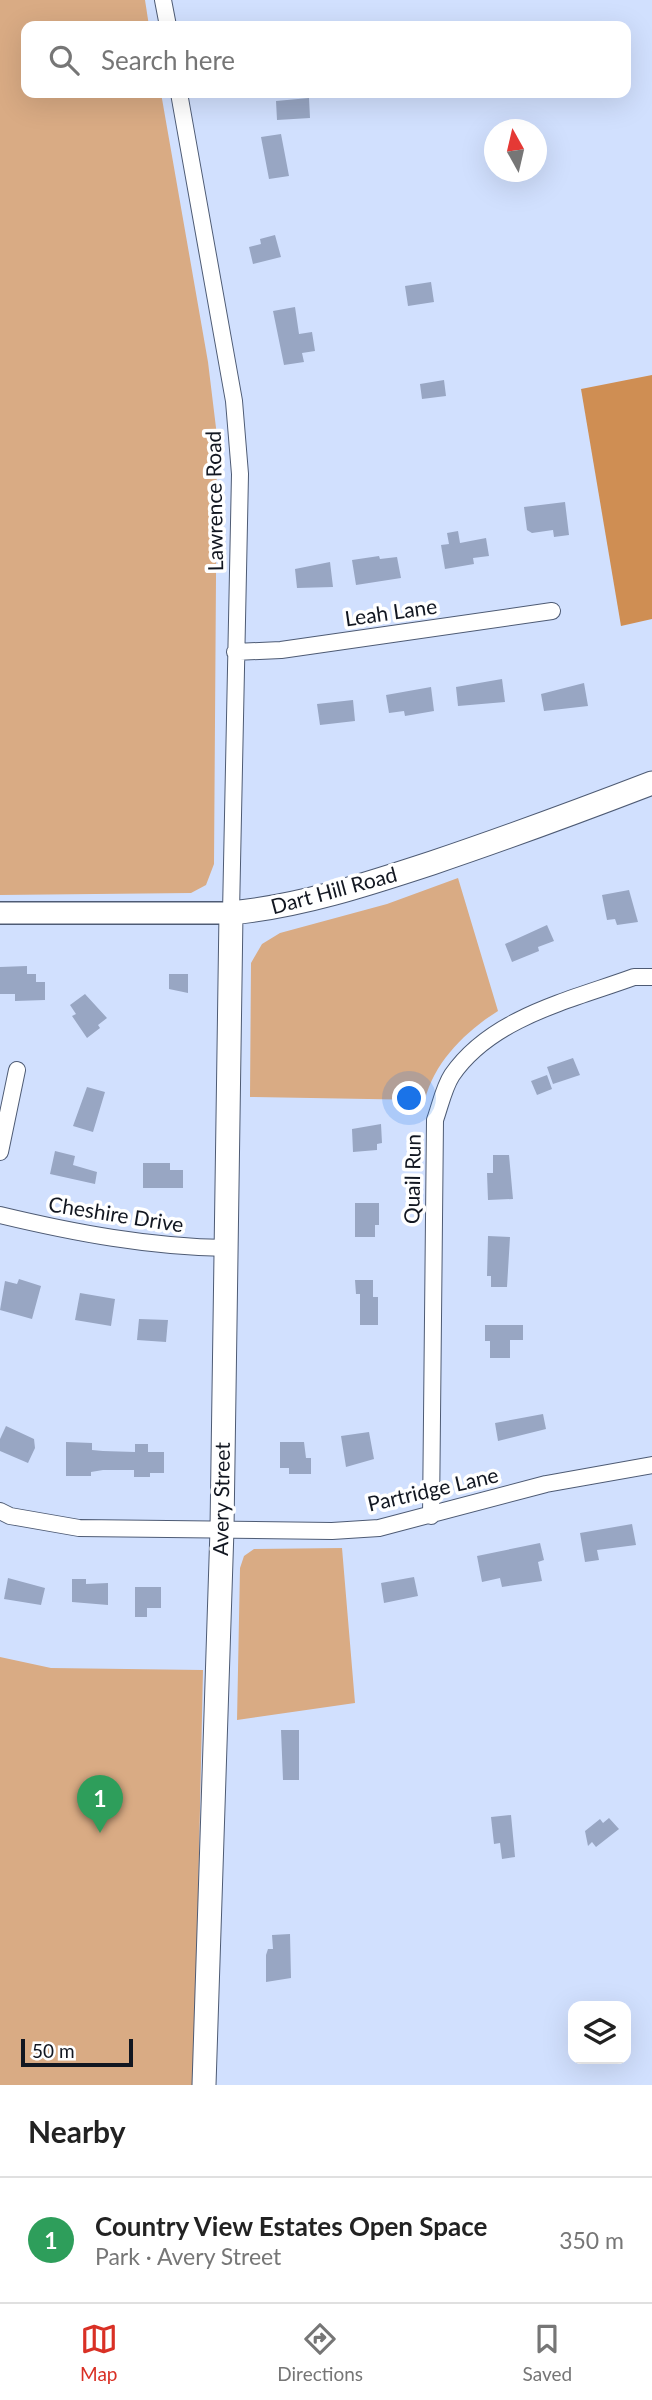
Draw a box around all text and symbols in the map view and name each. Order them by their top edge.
search box [21,21,631,98]
icon: search [45,41,83,79]
text: Search here [101,44,235,76]
north arrow [484,119,547,182]
street label: Lawrence Road [200,431,227,572]
street label: Leah Lane [343,593,438,630]
street label: Dart Hill Road [268,861,399,918]
your location [392,1081,426,1115]
street label: Quail Run [398,1134,425,1224]
street label: Cheshire Drive [47,1191,186,1237]
street label: Avery Street [207,1441,234,1556]
street label: Partridge Lane [365,1461,501,1516]
pin: 1 [77,1775,123,1833]
map controls [568,2001,631,2064]
button: layers [568,2001,631,2064]
scale bar [21,2036,133,2068]
text: 50 m [32,2039,75,2062]
text: Nearby [28,2113,126,2149]
text: Country View Estates Open Space [95,2210,487,2242]
text: 1 [44,2226,58,2254]
text: 350 m [559,2226,624,2254]
text: Park · Avery Street [95,2242,281,2270]
tab: Map [80,2320,118,2385]
tab: Directions [277,2320,363,2385]
tab: Saved [523,2320,572,2385]

